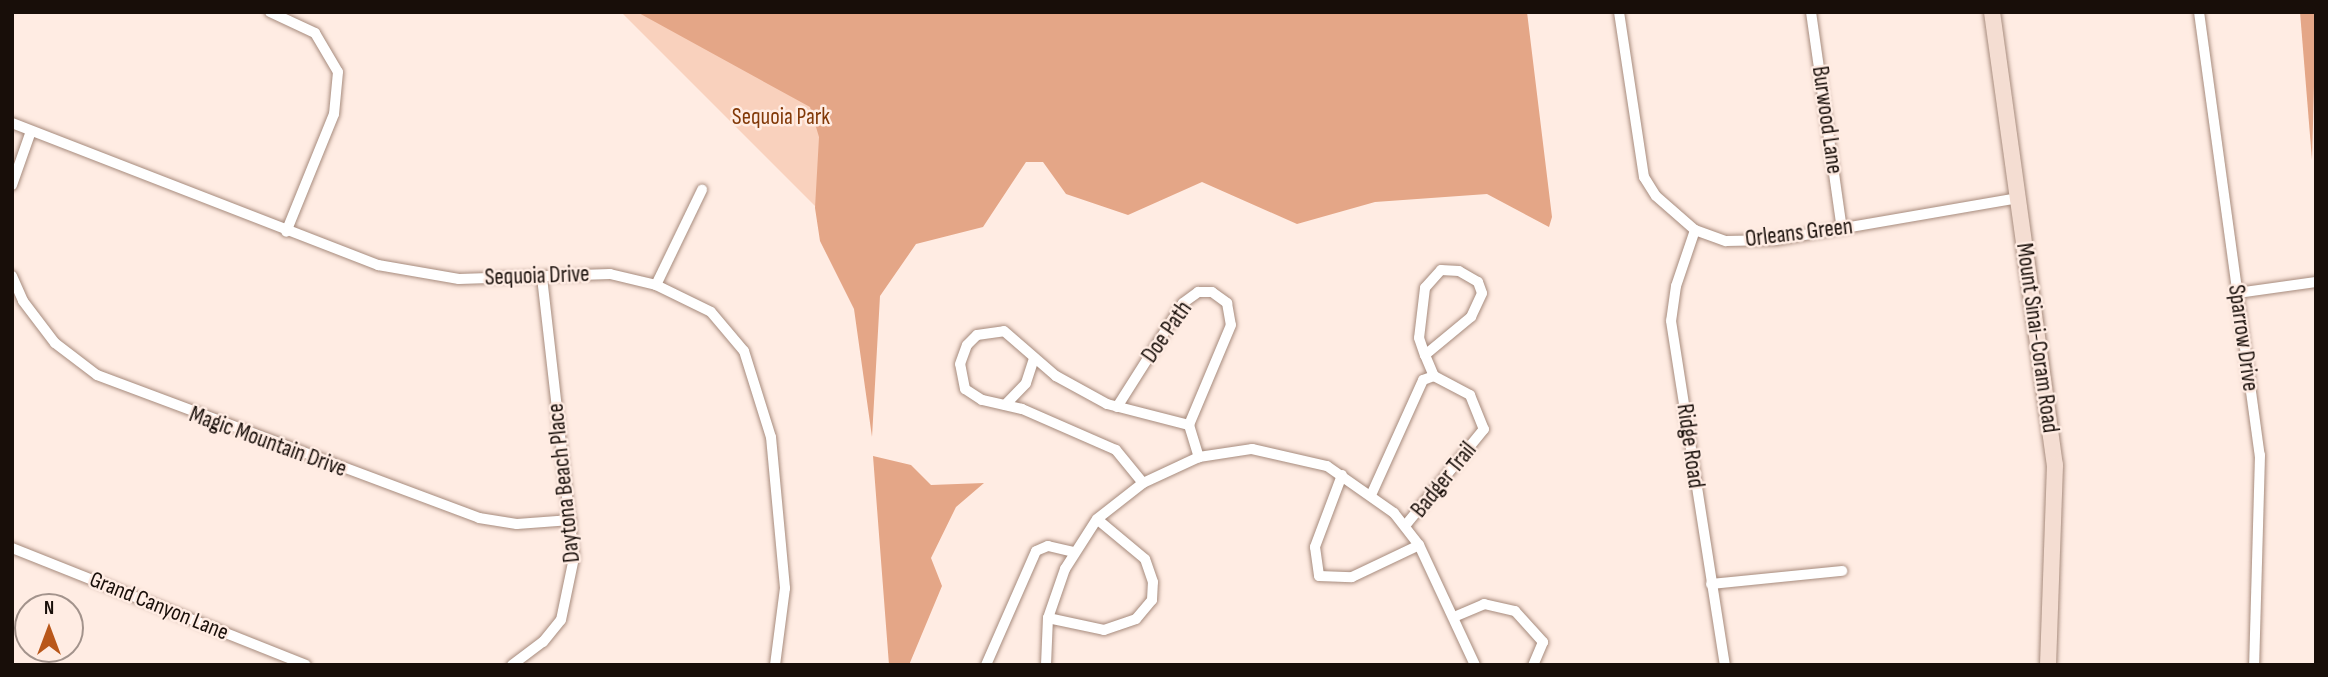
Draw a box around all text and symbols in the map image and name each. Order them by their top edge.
street label: Burwood Lane [1806,64,1848,176]
park label: Sequoia Park [732,103,830,131]
street label: Orleans Green [1744,213,1854,253]
street label: Mount Sinai-Coram Road [2010,241,2064,435]
street label: Sequoia Drive [484,260,590,292]
street label: Sparrow Drive [2222,283,2264,393]
street label: Doe Path [1136,296,1198,368]
street label: Magic Mountain Drive [186,401,350,483]
street label: Daytona Beach Place [542,402,586,564]
street label: Ridge Road [1670,402,1710,490]
street label: Badger Trail [1405,437,1483,523]
street label: Grand Canyon Lane [86,566,232,646]
north arrow [14,593,84,663]
text: N [44,597,54,620]

